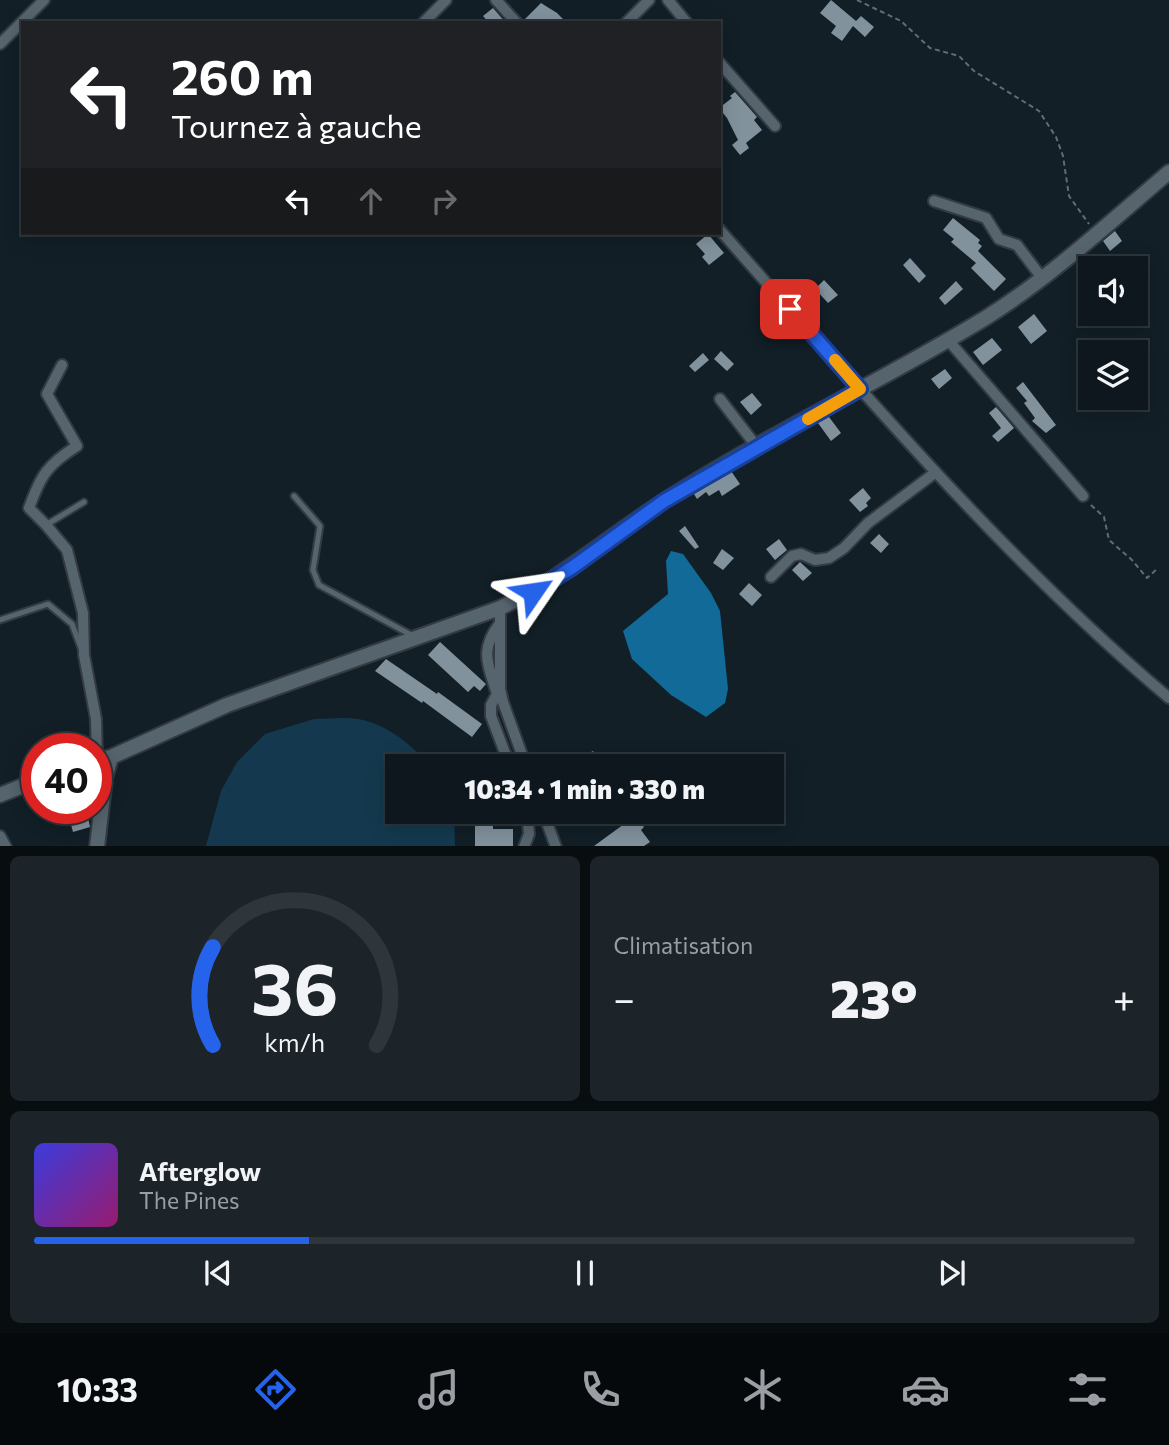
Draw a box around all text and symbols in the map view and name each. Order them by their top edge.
text: 260 m [171,45,313,105]
icon: left [56,49,147,140]
text: Tournez à gauche [171,105,422,145]
icon: left [279,182,317,220]
icon: ahead [352,182,390,220]
icon: right [425,182,463,220]
map controls [1078,256,1148,410]
button: sound [1078,256,1148,326]
pin [760,279,820,339]
icon: arrive [771,290,809,328]
button: layers [1078,340,1148,410]
position arrow [496,555,570,629]
speed limit sign: 40 [21,733,112,824]
text: 10:34 · 1 min · 330 m [464,773,705,804]
text: Climatisation [614,931,753,959]
text: 36 [251,941,338,1030]
text: 23° [830,965,918,1029]
text: − [614,974,635,1021]
text: + [1113,974,1135,1021]
text: km/h [264,1026,325,1056]
text: Afterglow [139,1155,261,1186]
text: The Pines [139,1186,240,1214]
icon: previous [199,1254,237,1292]
icon: pause [566,1254,604,1292]
icon: next [933,1254,971,1292]
icon: directions [251,1365,300,1414]
icon: music [414,1365,463,1414]
icon: phone [576,1365,625,1414]
icon: climate [738,1365,787,1414]
icon: car [901,1365,950,1414]
icon: filters [1063,1365,1112,1414]
text: 10:33 [57,1369,138,1409]

